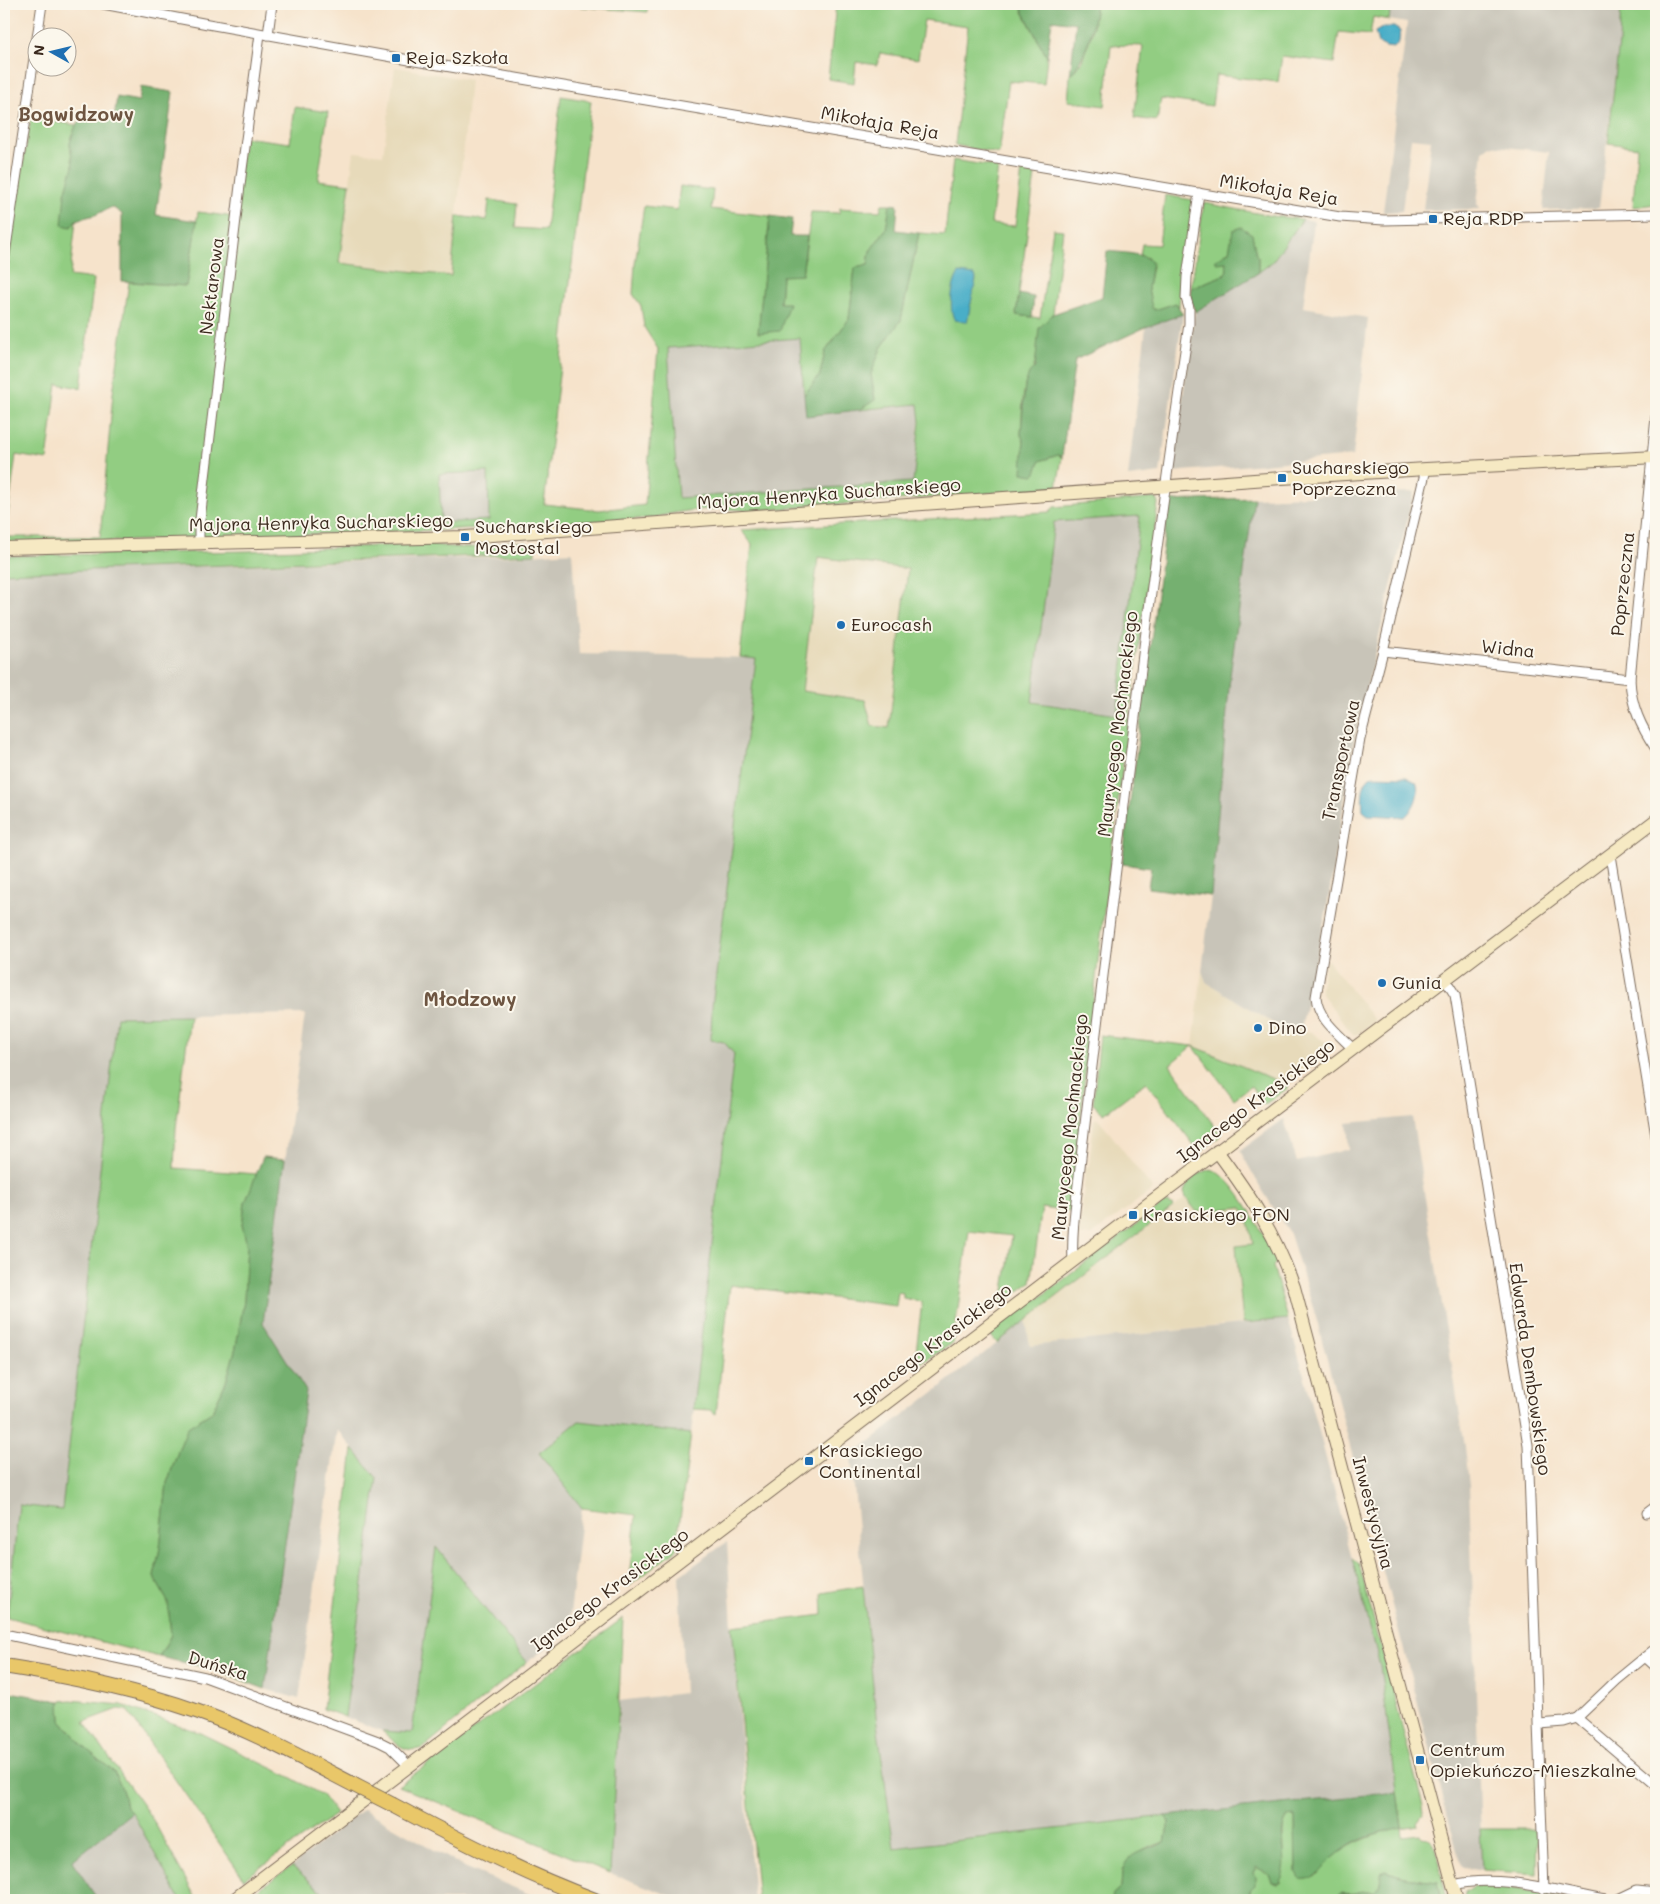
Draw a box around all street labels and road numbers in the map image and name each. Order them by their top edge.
street label: Mikołaja Reja [819,100,941,144]
street label: Mikołaja Reja [1218,168,1340,210]
street label: Nektarowa [193,236,229,336]
street label: Majora Henryka Sucharskiego [696,472,962,514]
street label: Majora Henryka Sucharskiego [189,508,454,536]
street label: Poprzeczna [1605,531,1639,637]
street label: Maurycego Mochnackiego [1091,609,1143,838]
street label: Widna [1480,633,1536,663]
street label: Transportowa [1315,697,1365,823]
street label: Maurycego Mochnackiego [1045,1012,1093,1241]
street label: Ignacego Krasickiego [1172,1033,1339,1167]
street label: Edwarda Dembowskiego [1504,1261,1558,1477]
street label: Ignacego Krasickiego [849,1277,1016,1411]
street label: Inwestycyjna [1347,1453,1401,1572]
street label: Ignacego Krasickiego [526,1522,693,1656]
street label: Duńska [185,1645,251,1686]

